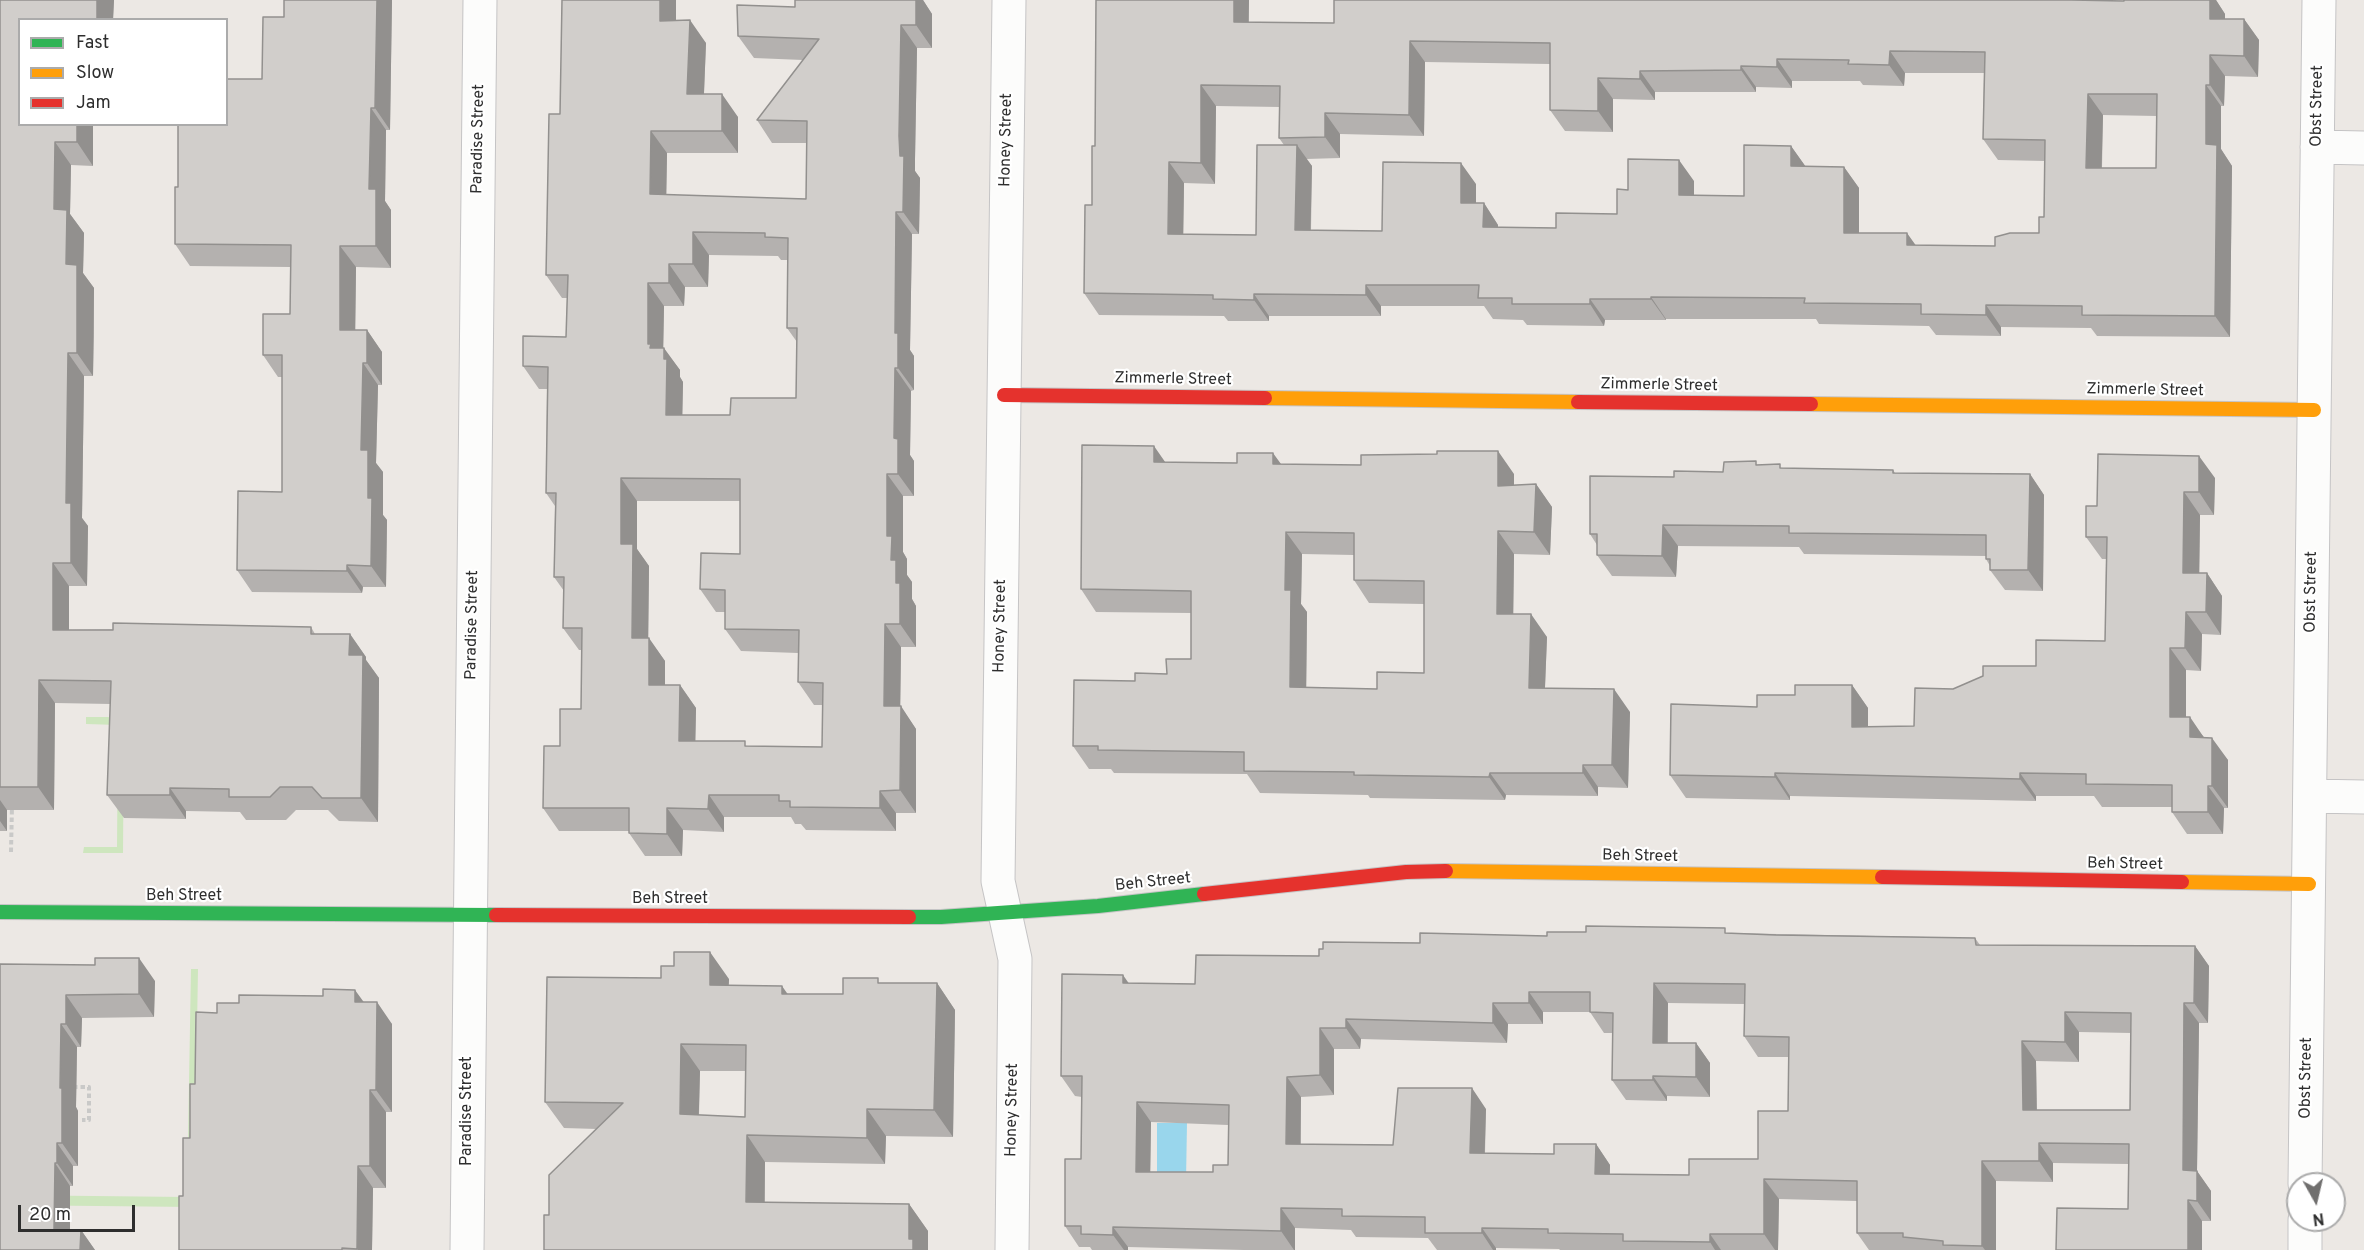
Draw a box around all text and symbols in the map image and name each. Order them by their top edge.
legend [18,18,228,126]
text: Fast [76,32,109,55]
text: Slow [76,62,114,85]
street label: Obst Street [2308,65,2328,147]
street label: Paradise Street [468,84,490,194]
text: Jam [76,92,111,115]
street label: Honey Street [997,93,1017,187]
street label: Zimmerle Street [1114,369,1232,391]
street label: Zimmerle Street [1600,375,1718,397]
street label: Zimmerle Street [2086,380,2204,402]
street label: Obst Street [2302,551,2322,633]
street label: Paradise Street [462,570,484,680]
street label: Honey Street [991,579,1011,673]
street label: Beh Street [1602,847,1678,867]
street label: Beh Street [2087,855,2163,875]
street label: Beh Street [1114,869,1192,897]
street label: Beh Street [146,887,222,907]
street label: Beh Street [632,890,708,910]
street label: Obst Street [2297,1037,2317,1119]
street label: Paradise Street [458,1056,478,1166]
street label: Honey Street [1003,1063,1023,1157]
north arrow [2286,1172,2346,1232]
scale bar [21,1193,138,1231]
text: 20 m [29,1204,71,1227]
text: N [2311,1207,2325,1229]

